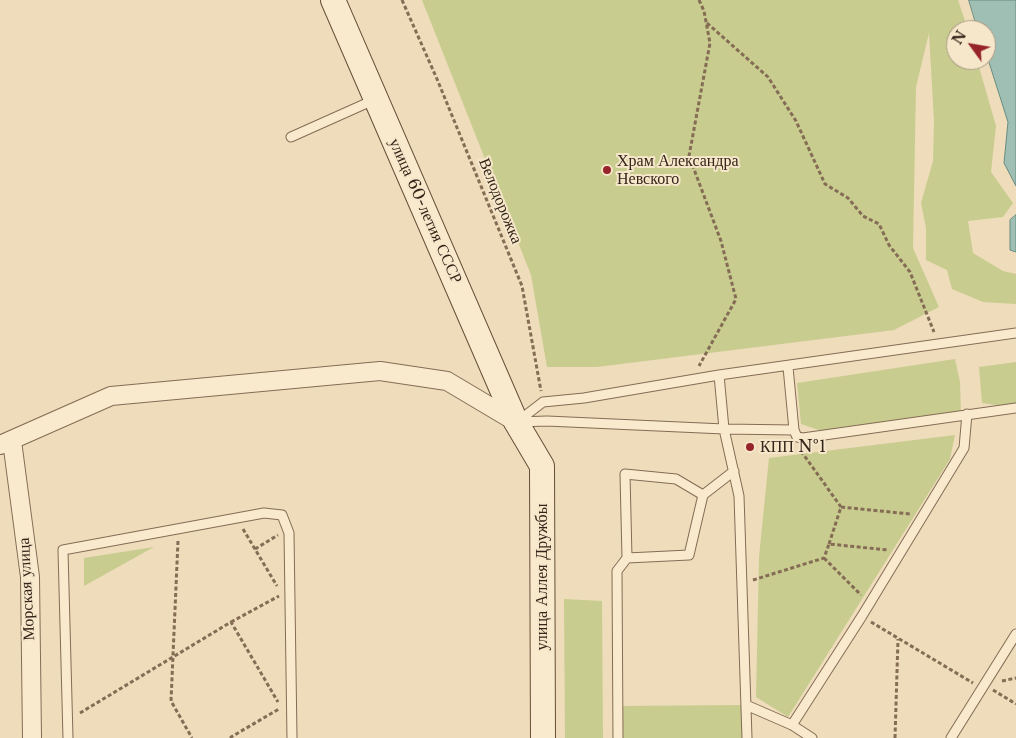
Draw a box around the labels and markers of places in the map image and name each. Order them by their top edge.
place label: Храм Александра Невского [617,151,739,189]
marker: Храм Александра Невского [601,164,613,176]
place label: КПП №1 [760,437,826,457]
marker: КПП №1 [744,441,756,453]

